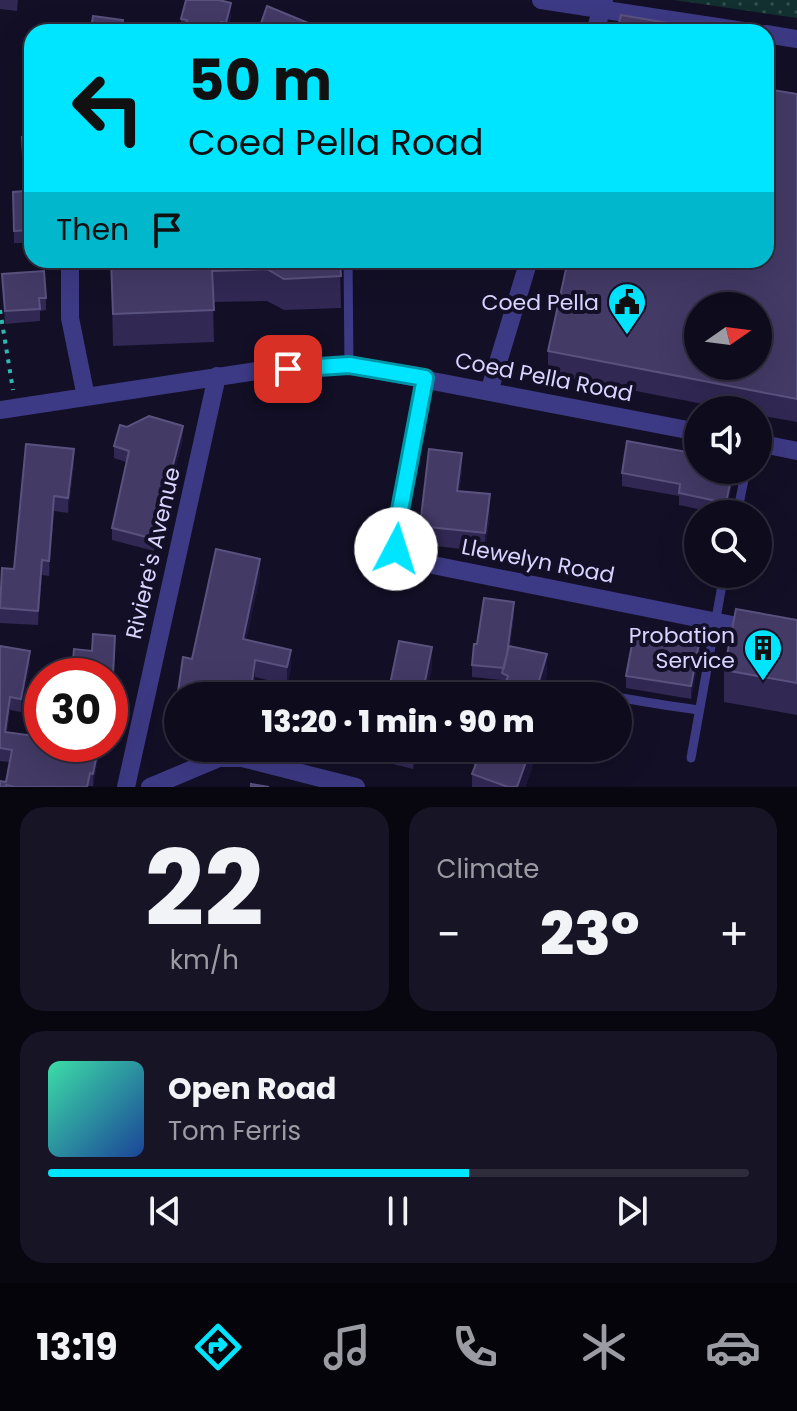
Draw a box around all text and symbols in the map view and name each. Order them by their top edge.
text: 50 m [188,41,332,120]
icon: left [56,56,160,160]
text: Coed Pella Road [188,117,484,168]
text: Then [56,208,129,251]
icon: arrive [145,208,189,252]
public building icon: Coed Pella [606,281,648,336]
place label: Coed Pella [481,287,599,318]
north arrow [684,292,772,380]
map controls [684,292,772,588]
pin [254,335,322,403]
street label: Coed Pella Road [452,345,636,409]
icon: arrive [266,347,310,391]
button: sound [684,396,772,484]
street label: Riviere's Avenue [118,464,188,642]
button: search [684,500,772,588]
position arrow [354,507,438,591]
street label: Llewelyn Road [459,531,617,591]
place label: Probation Service [629,620,735,676]
building icon: Probation Service [742,627,784,682]
speed limit sign: 30 [24,658,128,762]
text: 13:20 · 1 min · 90 m [262,700,534,743]
text: 22 [145,816,264,961]
text: Climate [437,851,539,887]
text: 23° [540,892,640,976]
text: − [437,904,461,965]
text: + [719,904,749,965]
text: km/h [170,942,239,978]
text: Open Road [168,1067,336,1110]
text: Tom Ferris [168,1113,301,1149]
icon: previous [143,1189,187,1233]
icon: pause [376,1189,420,1233]
icon: next [610,1189,654,1233]
icon: directions [190,1319,246,1375]
icon: music [319,1319,375,1375]
icon: phone [447,1319,503,1375]
icon: climate [576,1319,632,1375]
icon: car [705,1319,761,1375]
text: 13:19 [36,1322,118,1373]

